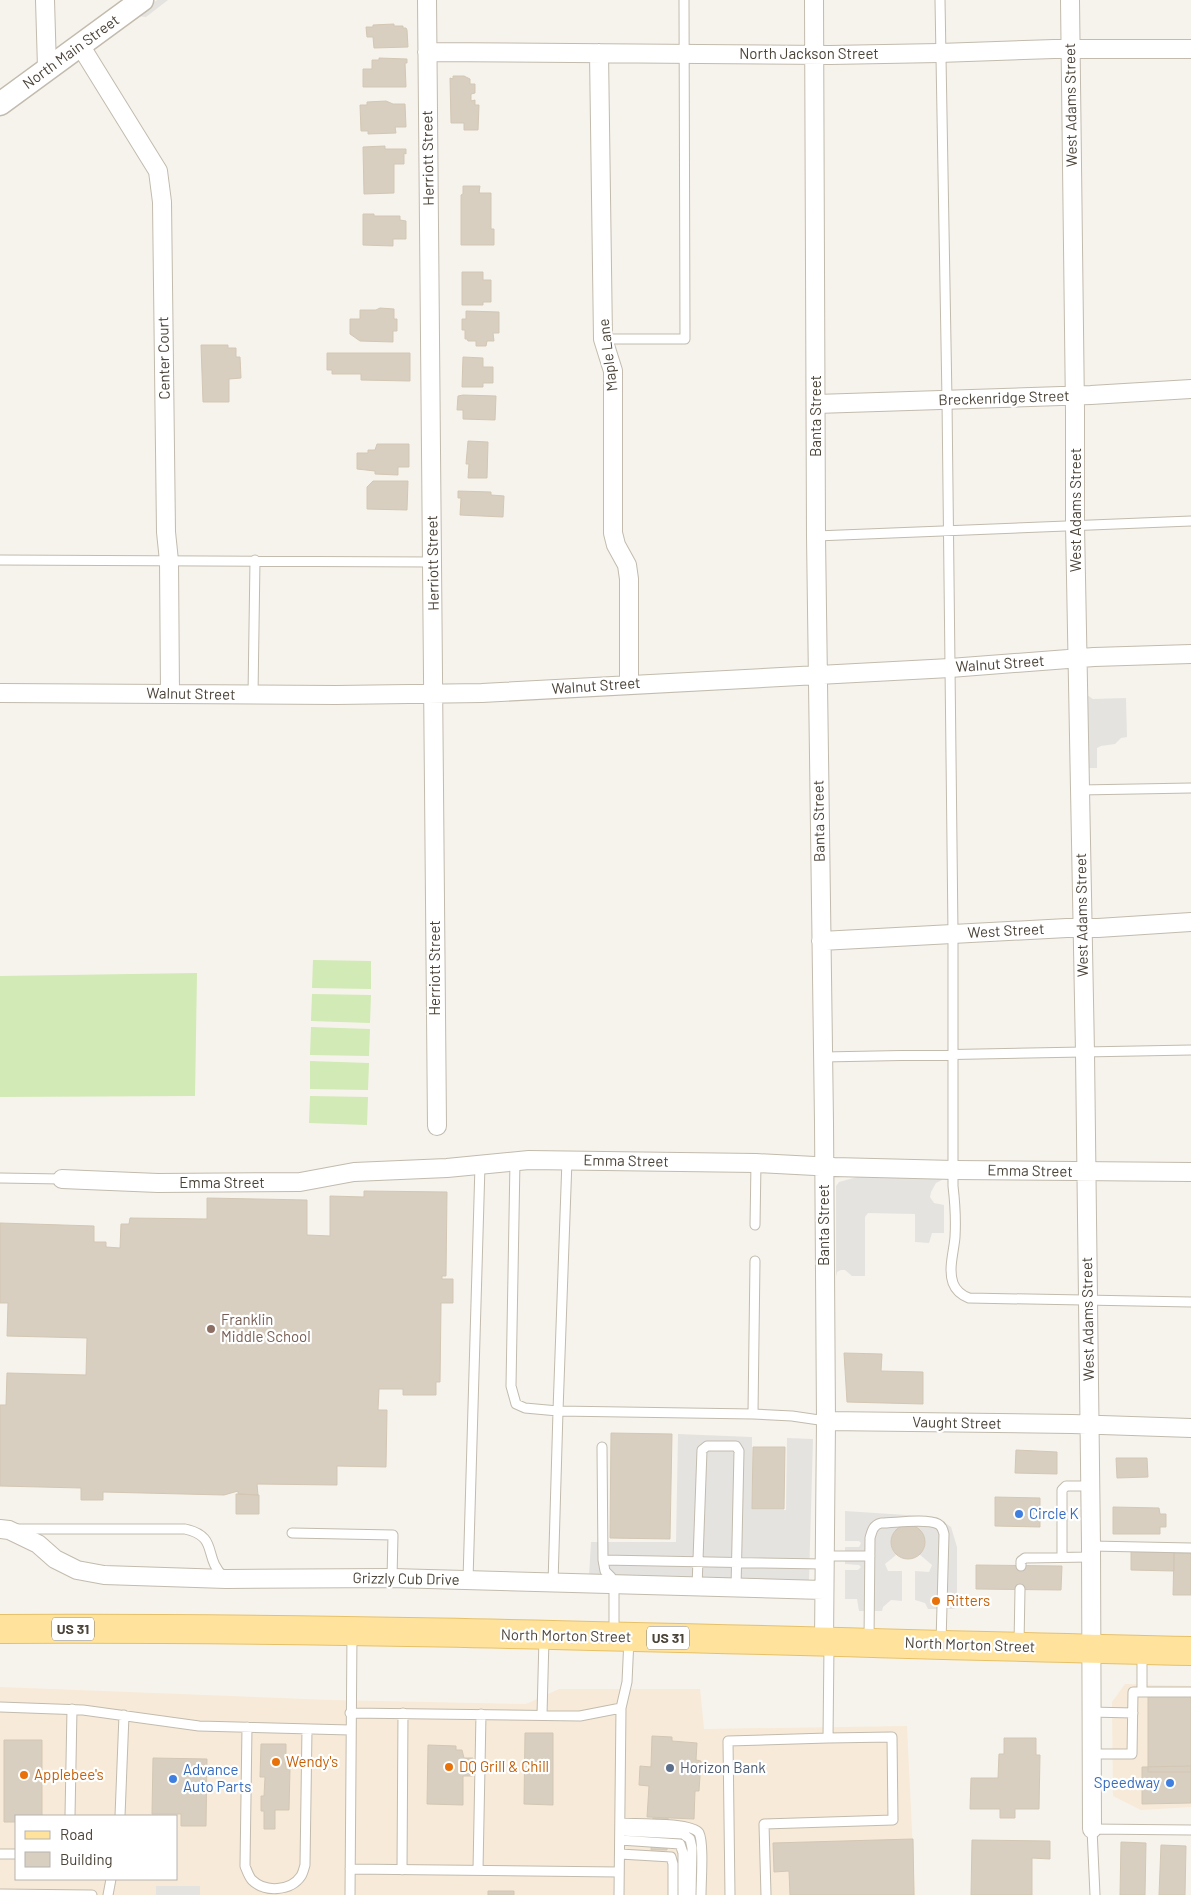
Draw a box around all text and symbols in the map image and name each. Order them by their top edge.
street label: North Main Street [19,10,122,92]
street label: West Adams Street [1060,43,1080,167]
street label: North Jackson Street [739,44,879,62]
street label: Herriott Street [417,110,437,206]
street label: Center Court [153,316,173,400]
street label: Maple Lane [594,318,620,393]
street label: Banta Street [806,375,824,457]
street label: Breckenridge Street [938,386,1070,408]
street label: West Adams Street [1066,448,1084,572]
street label: Herriott Street [422,515,442,611]
street label: Walnut Street [955,651,1045,675]
street label: Walnut Street [551,673,641,697]
street label: Walnut Street [146,683,236,703]
street label: Banta Street [808,780,828,862]
street label: West Adams Street [1071,853,1091,977]
street label: West Street [967,919,1045,941]
street label: Herriott Street [425,920,443,1016]
street label: Emma Street [583,1150,669,1170]
street label: Emma Street [987,1160,1073,1180]
street label: Emma Street [179,1173,265,1191]
street label: Banta Street [814,1184,832,1266]
street label: West Adams Street [1077,1257,1097,1381]
place label: Franklin Middle School [221,1310,311,1345]
marker: Franklin Middle School [205,1323,217,1335]
street label: Vaught Street [912,1412,1002,1432]
place label: Circle K [1029,1504,1079,1522]
marker: Circle K [1013,1508,1025,1520]
street label: Grizzly Cub Drive [352,1568,460,1588]
place label: Ritters [946,1591,990,1609]
marker: Ritters [930,1595,942,1607]
road number: US 31 [52,1618,94,1640]
street label: North Morton Street [501,1625,631,1645]
road number: US 31 [647,1626,689,1650]
street label: North Morton Street [904,1633,1036,1655]
place label: Wendy's [286,1752,338,1770]
marker: Wendy's [270,1756,282,1768]
place label: DQ Grill & Chill [459,1757,549,1775]
place label: Horizon Bank [680,1758,766,1776]
place label: Advance Auto Parts [183,1760,251,1795]
marker: DQ Grill & Chill [443,1761,455,1773]
marker: Horizon Bank [664,1762,676,1774]
place label: Applebee's [34,1765,104,1783]
marker: Applebee's [18,1769,30,1781]
marker: Advance Auto Parts [167,1773,179,1785]
place label: Speedway [1094,1773,1160,1791]
marker: Speedway [1164,1777,1176,1789]
legend [15,1815,178,1880]
text: Road [60,1825,93,1843]
text: Building [60,1850,113,1868]

